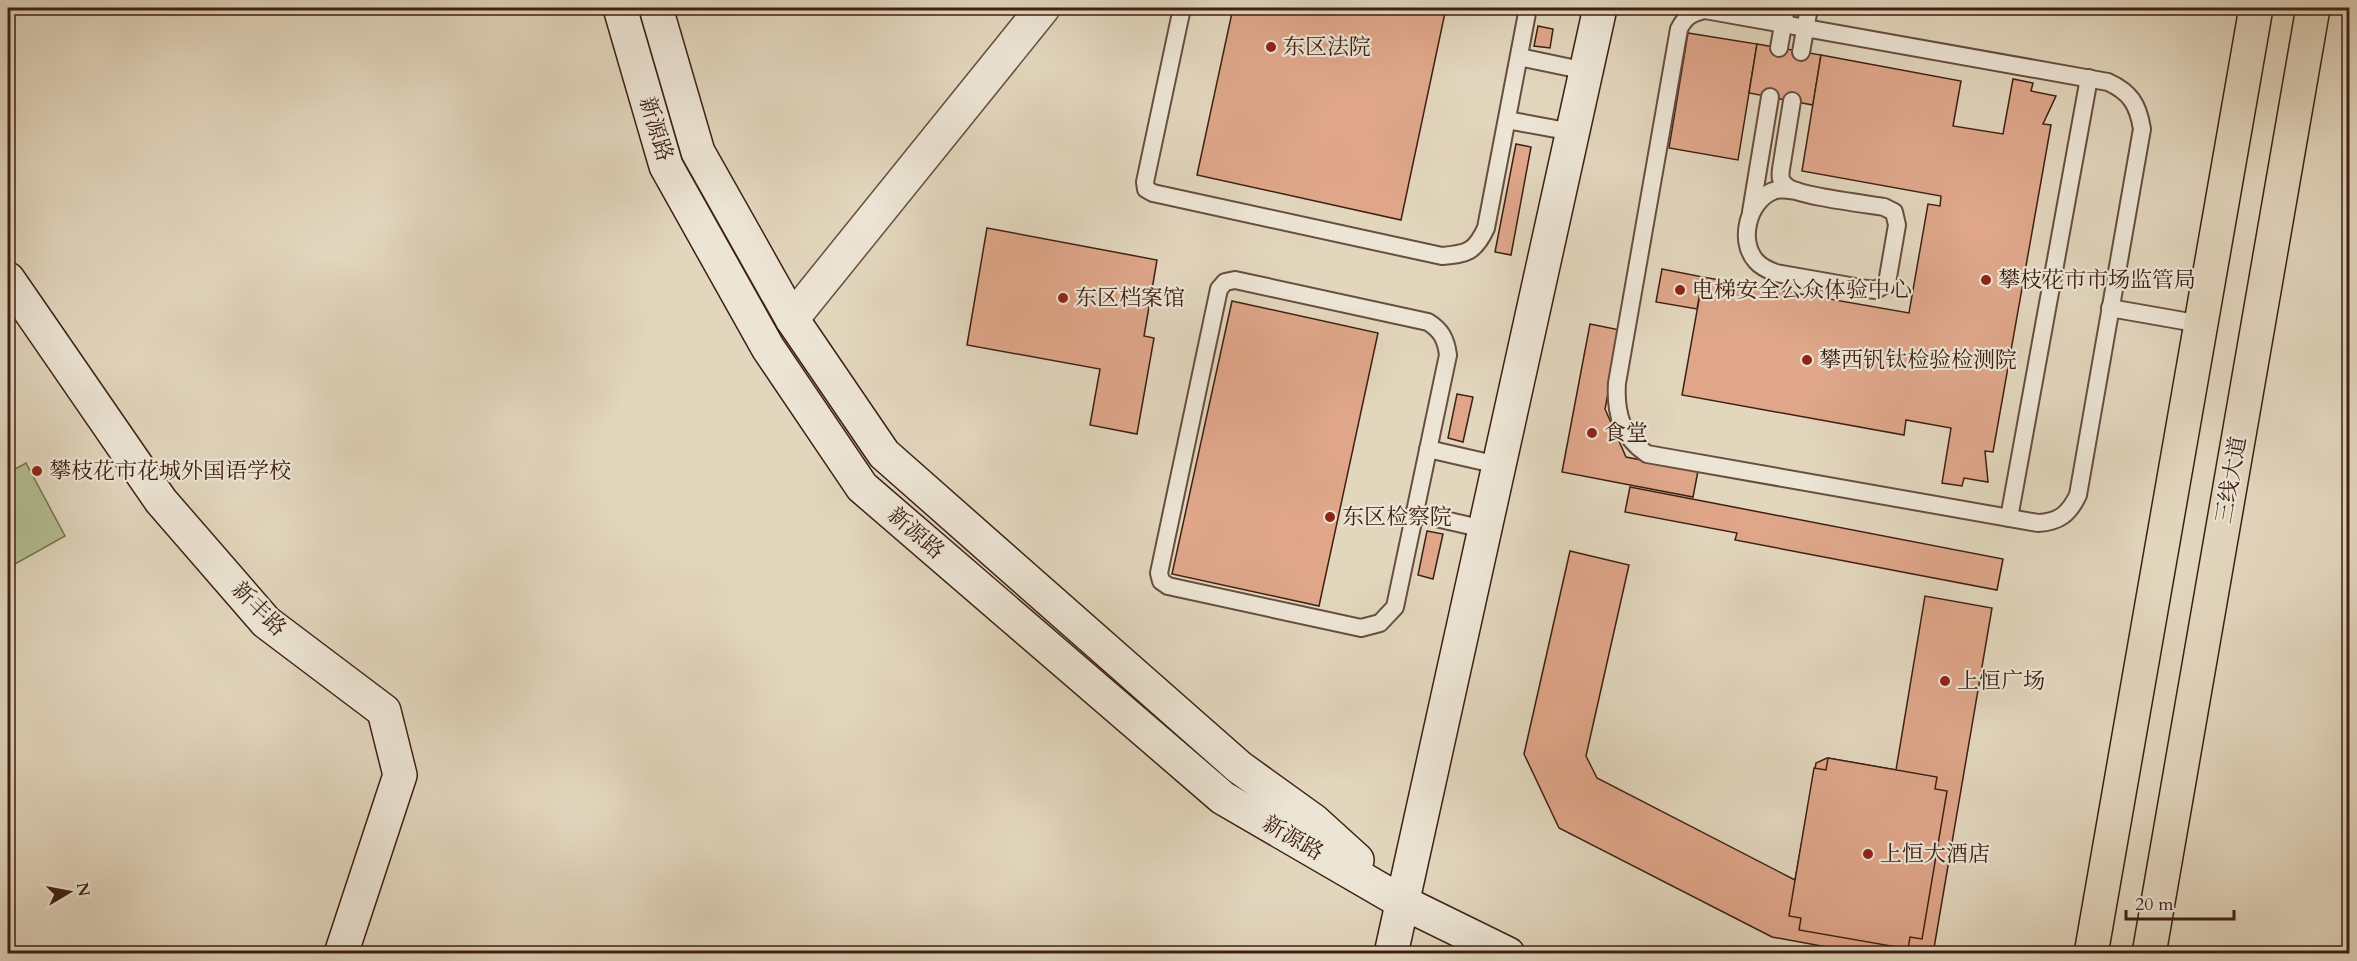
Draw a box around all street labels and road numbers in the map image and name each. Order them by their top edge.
street label: 新源路 [632,93,680,165]
street label: 三线大道 [2209,434,2253,526]
street label: 新源路 [881,500,951,566]
street label: 新丰路 [225,575,293,643]
street label: 新源路 [1257,809,1329,867]

